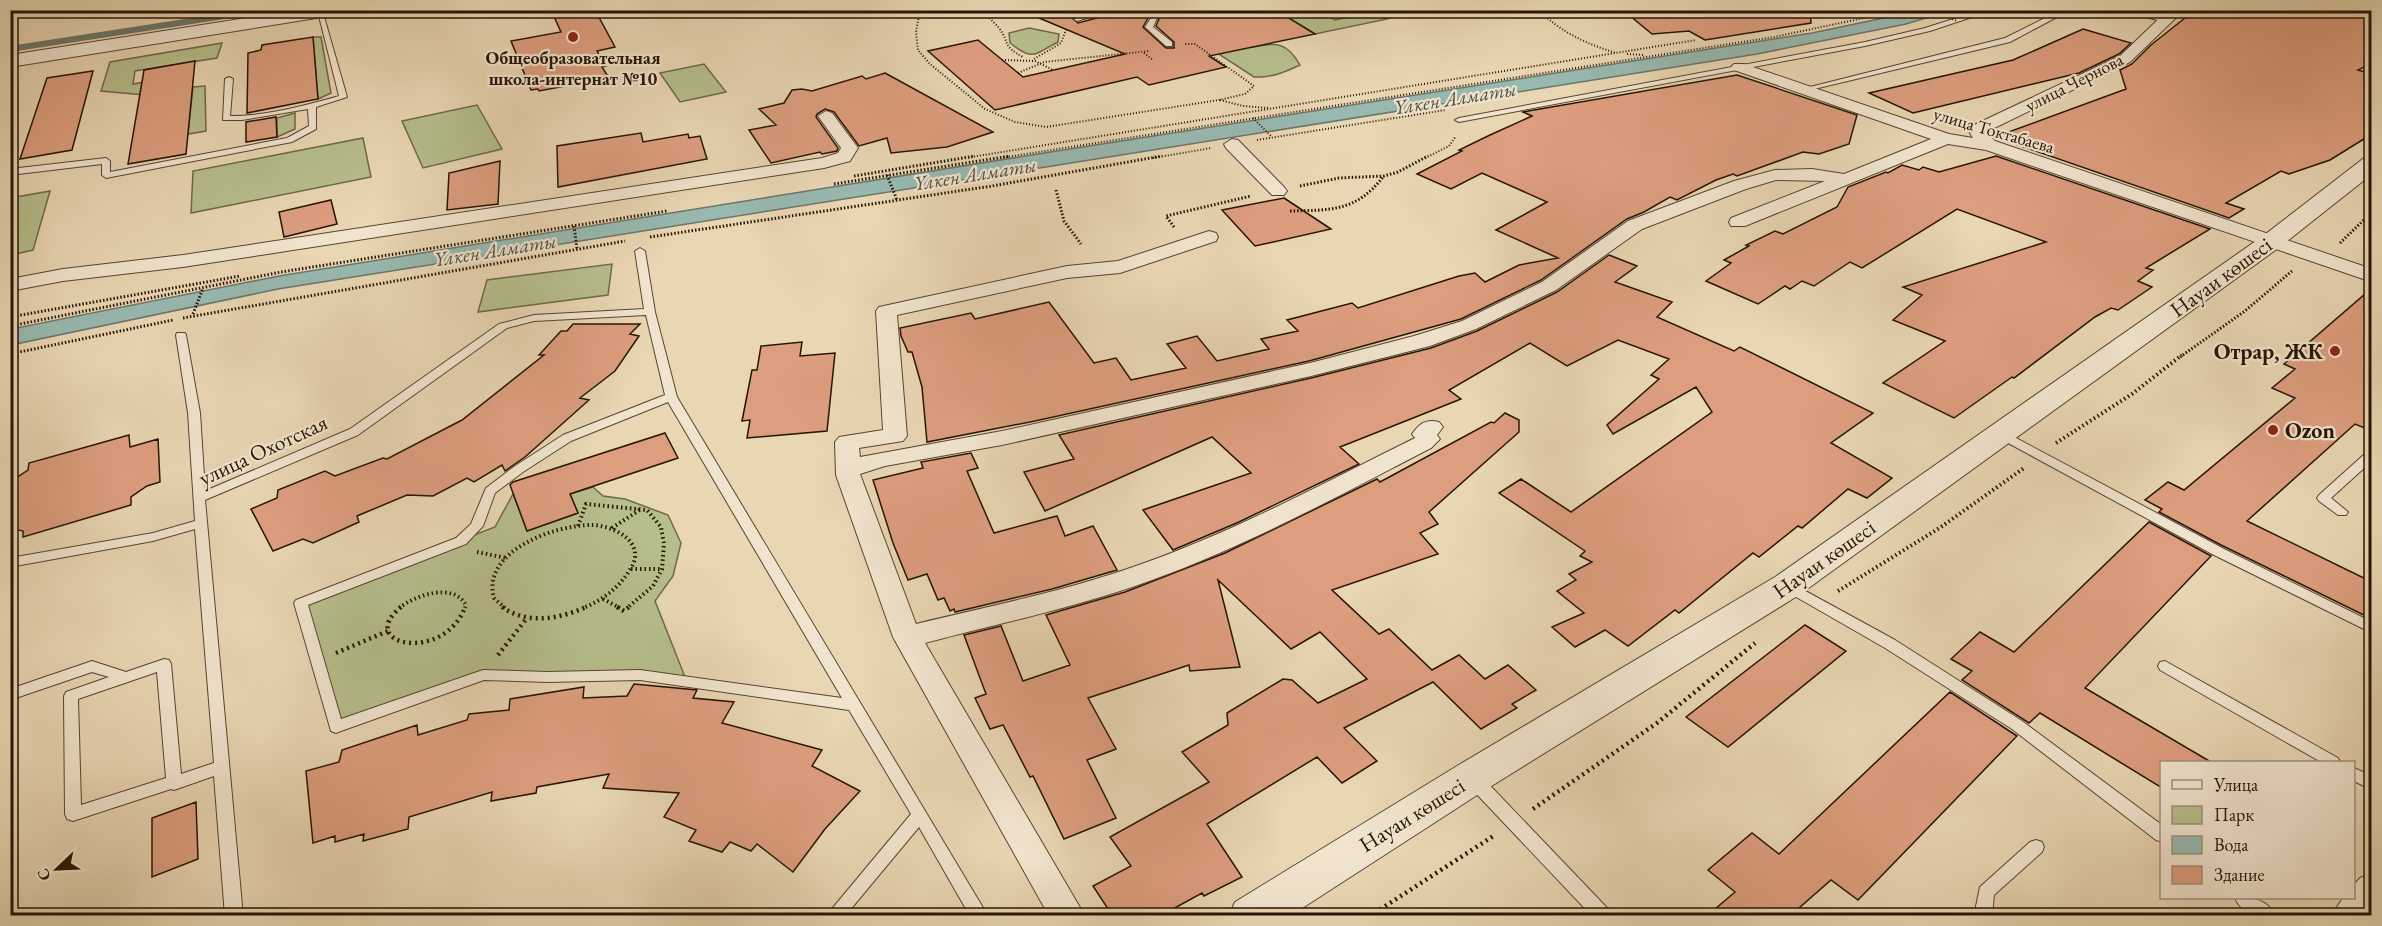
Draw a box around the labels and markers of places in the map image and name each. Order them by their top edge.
marker: Общеобразовательная школа-интернат №10 [566,30,580,44]
place label: Общеобразовательная школа-интернат №10 [485,46,661,90]
place label: Отрар, ЖК [2214,337,2324,366]
marker: Отрар, ЖК [2328,344,2342,358]
place label: Ozon [2285,416,2335,445]
marker: Ozon [2266,423,2280,437]

